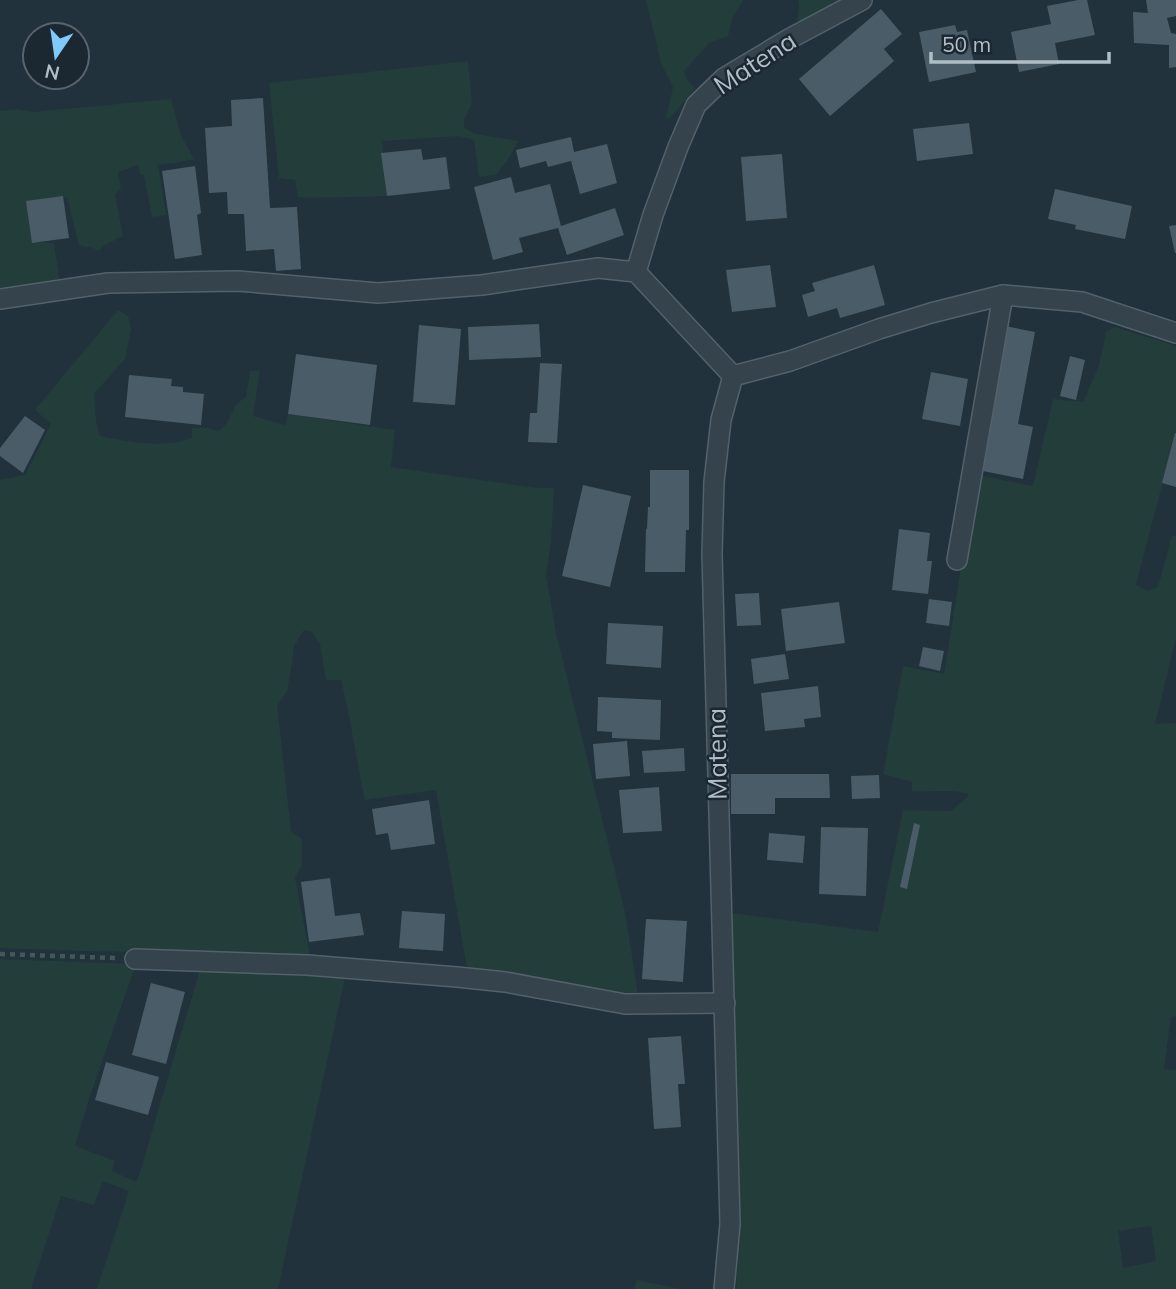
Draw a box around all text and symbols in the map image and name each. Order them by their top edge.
north arrow [21,21,91,91]
scale bar [931,21,1110,65]
street label: Matena [707,24,802,101]
text: 50 m [942,31,991,57]
text: N [42,59,62,86]
street label: Matena [699,708,734,800]

